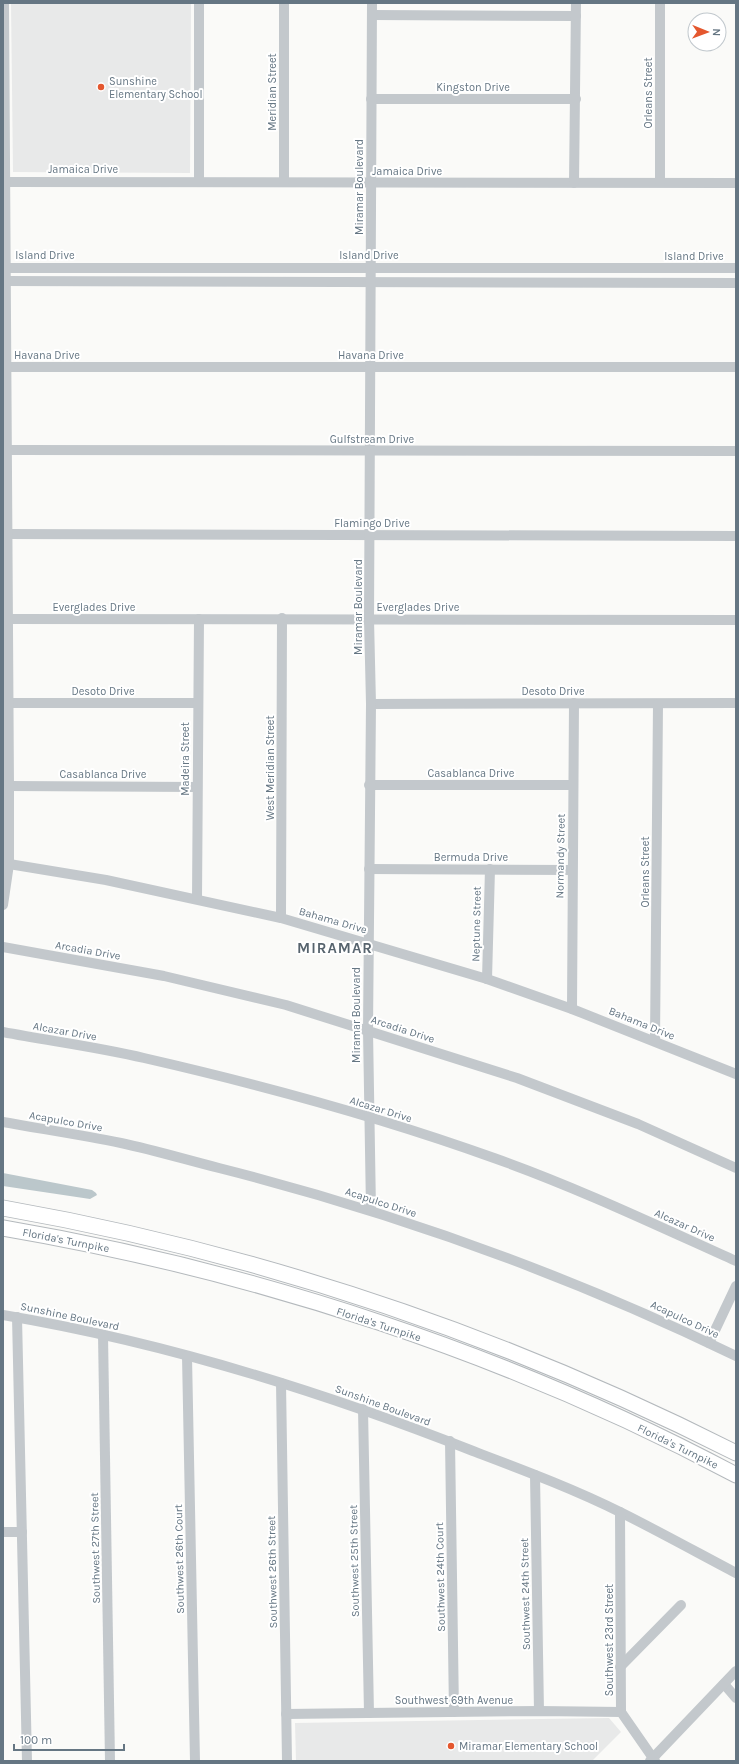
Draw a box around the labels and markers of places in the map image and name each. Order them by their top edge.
place label: Sunshine Elementary School [109,75,202,101]
marker: Sunshine Elementary School [96,82,106,92]
place label: Miramar Elementary School [459,1740,598,1753]
marker: Miramar Elementary School [446,1741,456,1751]

